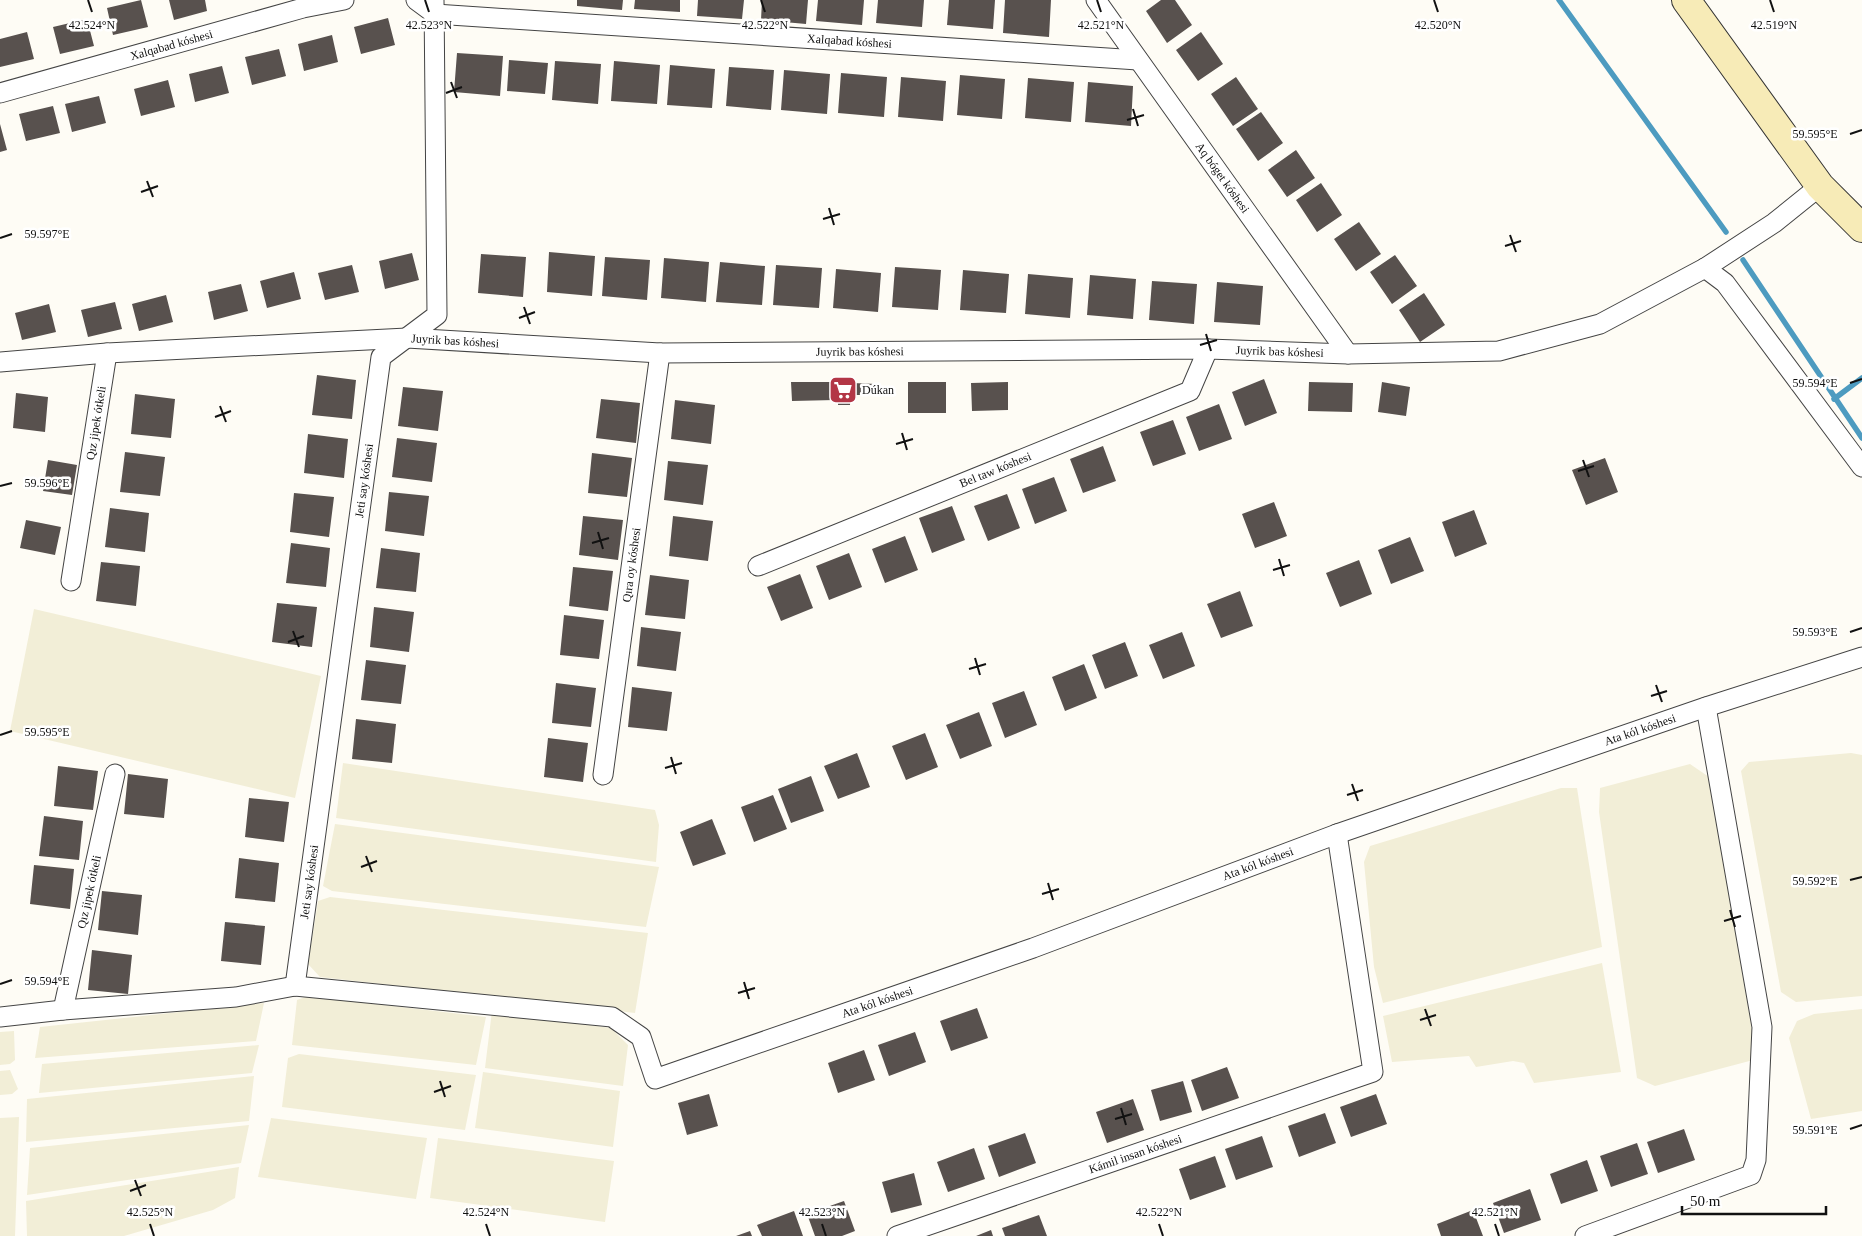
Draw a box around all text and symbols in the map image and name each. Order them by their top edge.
text: 42.524°N [69,18,116,32]
text: 42.523°N [406,18,453,32]
text: 42.522°N [742,18,789,32]
text: 42.521°N [1078,18,1125,32]
text: 42.520°N [1415,18,1462,32]
text: 42.519°N [1751,18,1798,32]
street label: Xalqabad kóshesi [129,27,215,63]
street label: Xalqabad kóshesi [807,31,893,51]
text: 59.595°E [1792,127,1838,141]
street label: Aq bóget kóshesi [1193,140,1253,216]
text: 59.597°E [24,227,70,241]
street label: Juyrik bas kóshesi [411,331,500,350]
street label: Juyrik bas kóshesi [1236,343,1325,360]
street label: Juyrik bas kóshesi [816,344,905,359]
supermarket icon: Dúkan [828,375,858,405]
text: 59.594°E [1792,376,1838,390]
place label: Dúkan [862,383,894,397]
street label: Qız jipek ótkeli [83,384,109,461]
street label: Jeti say kóshesi [352,442,376,519]
street label: Bel taw kóshesi [957,449,1034,491]
text: 59.596°E [24,476,70,490]
street label: Qıra oy kóshesi [619,526,643,603]
text: 59.593°E [1792,625,1838,639]
street label: Ata kól kóshesi [1602,711,1678,749]
text: 59.595°E [24,725,70,739]
street label: Jeti say kóshesi [297,843,321,920]
street label: Ata kól kóshesi [1220,844,1296,883]
street label: Qız jipek ótkeli [74,853,104,930]
text: 59.592°E [1792,874,1838,888]
text: 59.594°E [24,974,70,988]
street label: Ata kól kóshesi [840,983,915,1021]
text: 59.591°E [1792,1123,1838,1137]
street label: Kámil insan kóshesi [1087,1131,1184,1176]
scale bar [1682,1184,1826,1216]
text: 50 m [1690,1193,1721,1209]
text: 42.525°N [127,1205,174,1219]
text: 42.524°N [463,1205,510,1219]
text: 42.523°N [799,1205,846,1219]
text: 42.522°N [1136,1205,1183,1219]
text: 42.521°N [1472,1205,1519,1219]

